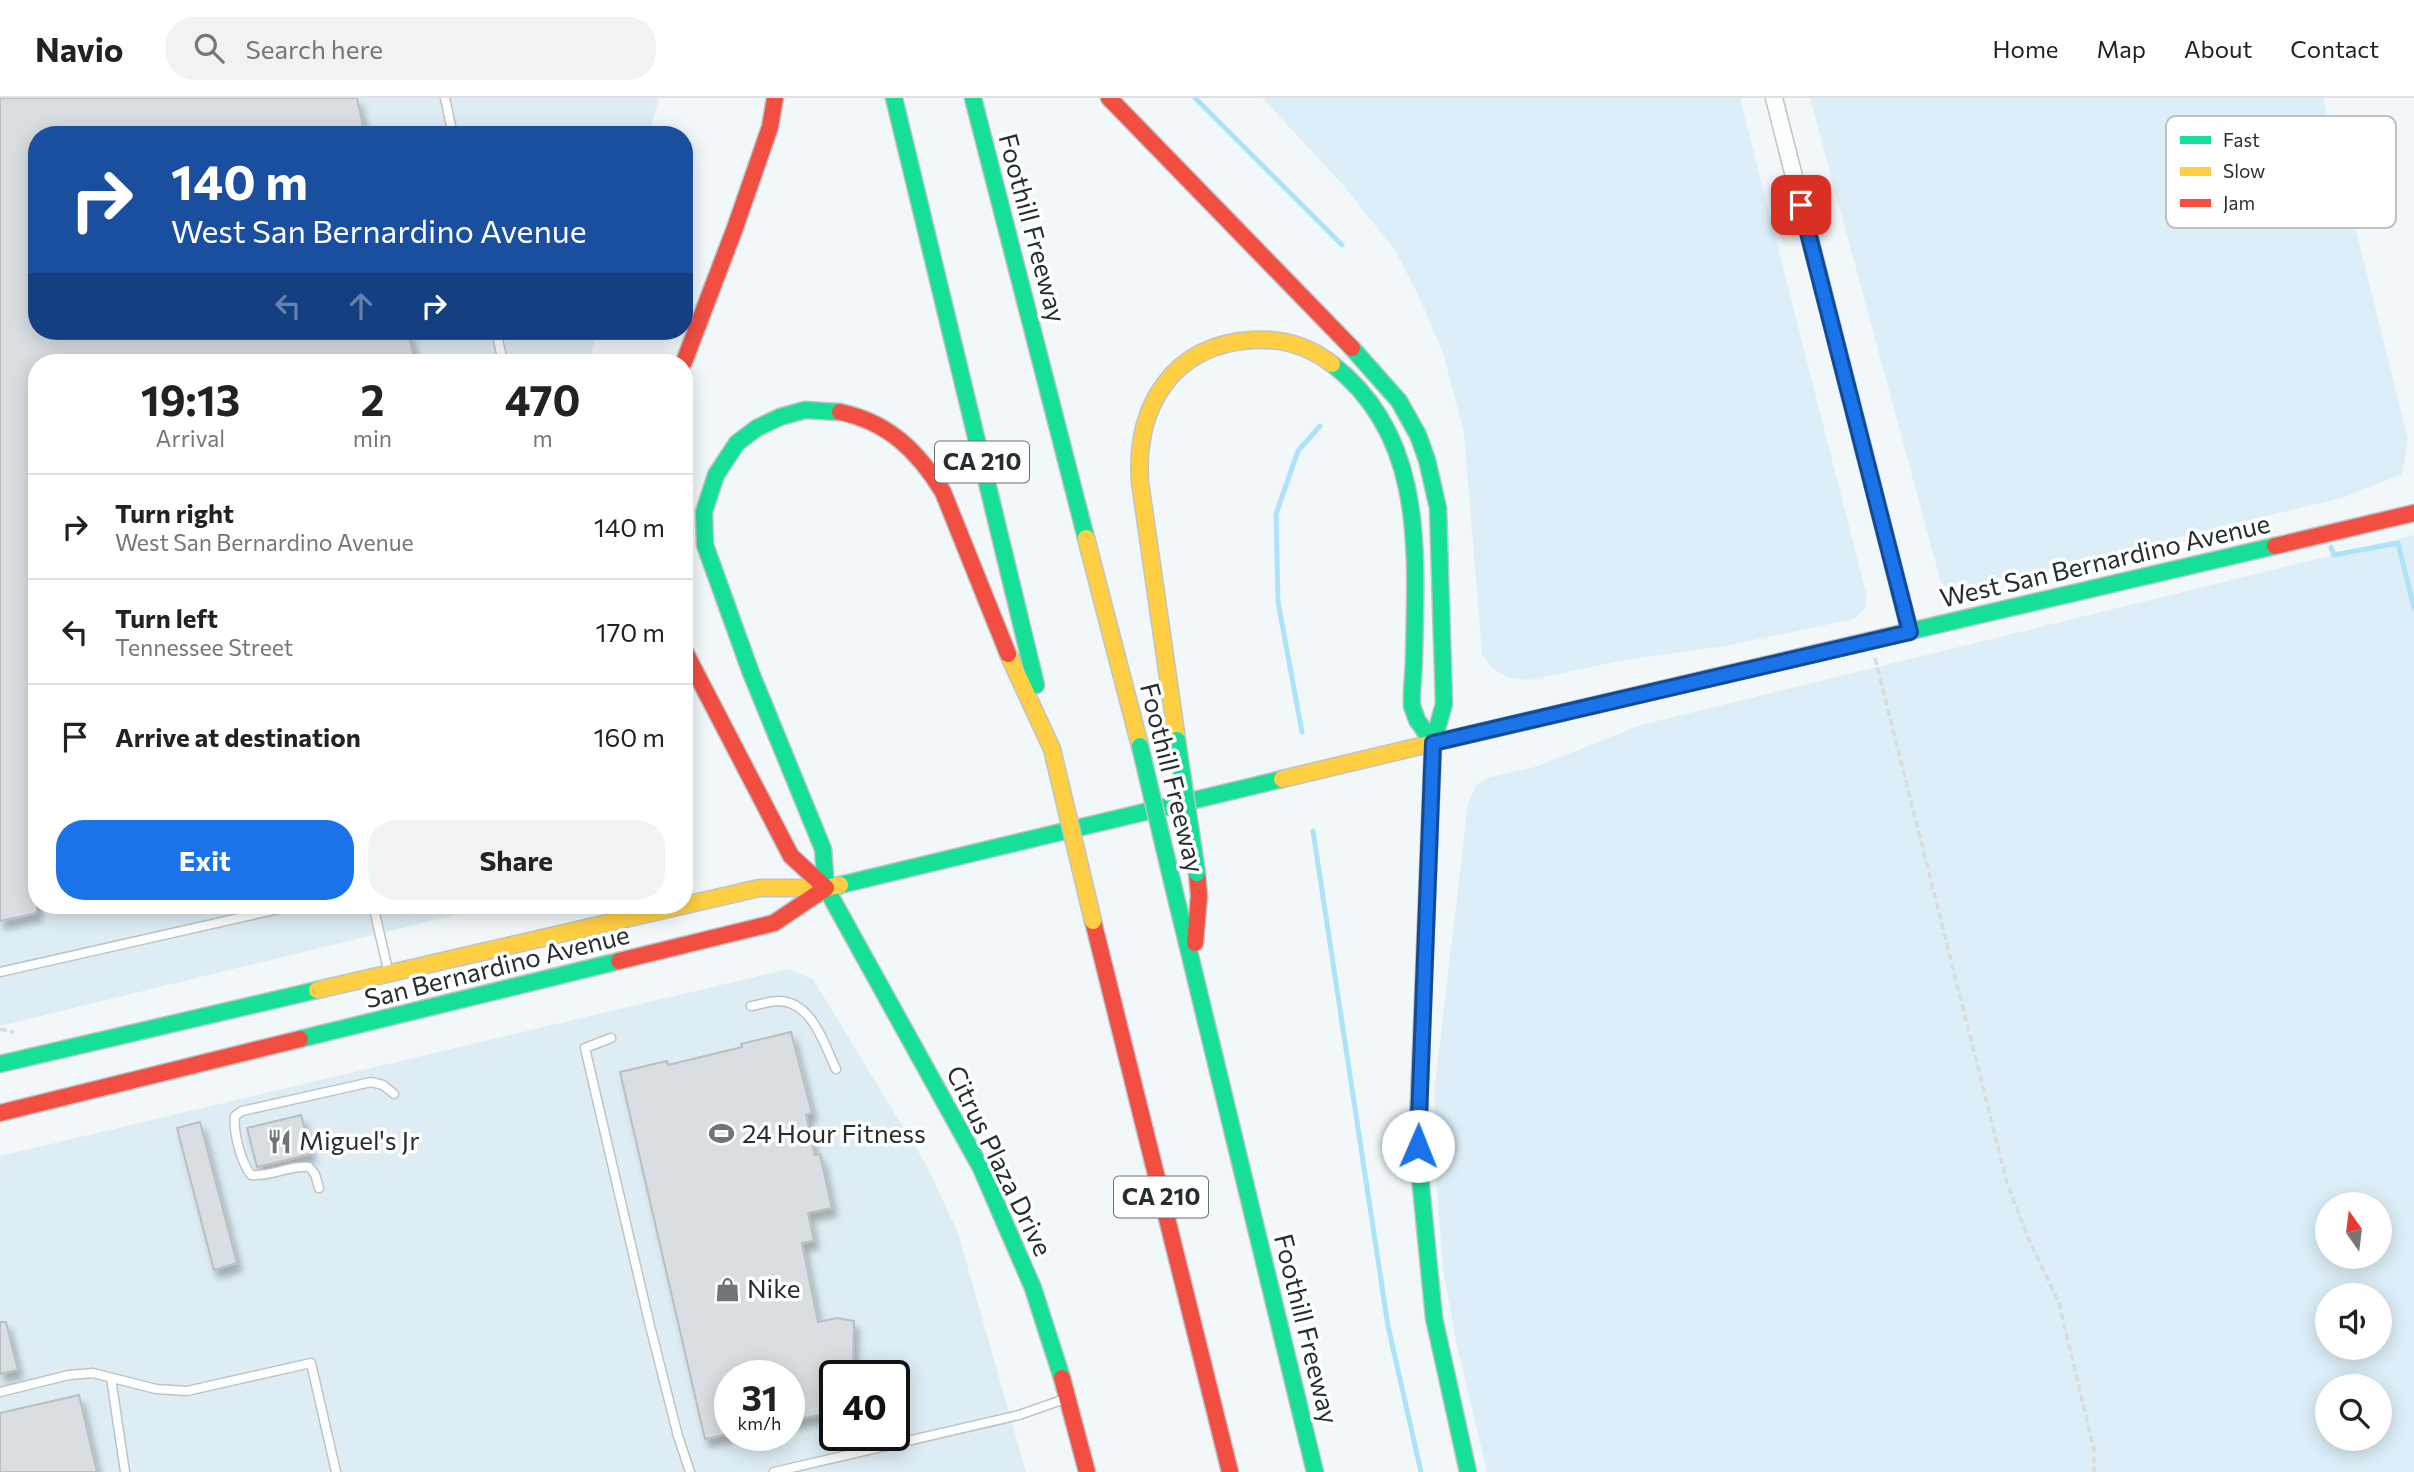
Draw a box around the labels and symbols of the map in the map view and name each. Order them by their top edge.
legend [2166,116,2396,228]
text: Fast [2223,128,2260,151]
street label: Foothill Freeway [993,130,1074,326]
text: Slow [2223,159,2265,182]
pin [1771,175,1831,235]
text: Jam [2223,191,2255,214]
road number: CA 210 [935,442,1029,482]
street label: West San Bernardino Avenue [1937,506,2273,613]
street label: Foothill Freeway [1135,680,1212,876]
street label: San Bernardino Avenue [361,918,632,1013]
street label: Citrus Plaza Drive [941,1060,1060,1260]
position arrow [1381,1109,1455,1183]
place label: 24 Hour Fitness [742,1117,926,1148]
sports icon: 24 Hour Fitness [708,1120,736,1148]
place label: Miguel's Jr [299,1124,420,1155]
restaurant icon: Miguel's Jr [265,1127,293,1155]
road number: CA 210 [1114,1176,1208,1218]
north arrow [2315,1192,2392,1269]
street label: Foothill Freeway [1269,1231,1346,1427]
place label: Nike [747,1272,801,1303]
shop icon: Nike [713,1275,741,1303]
speed limit sign: 40 [819,1360,910,1451]

